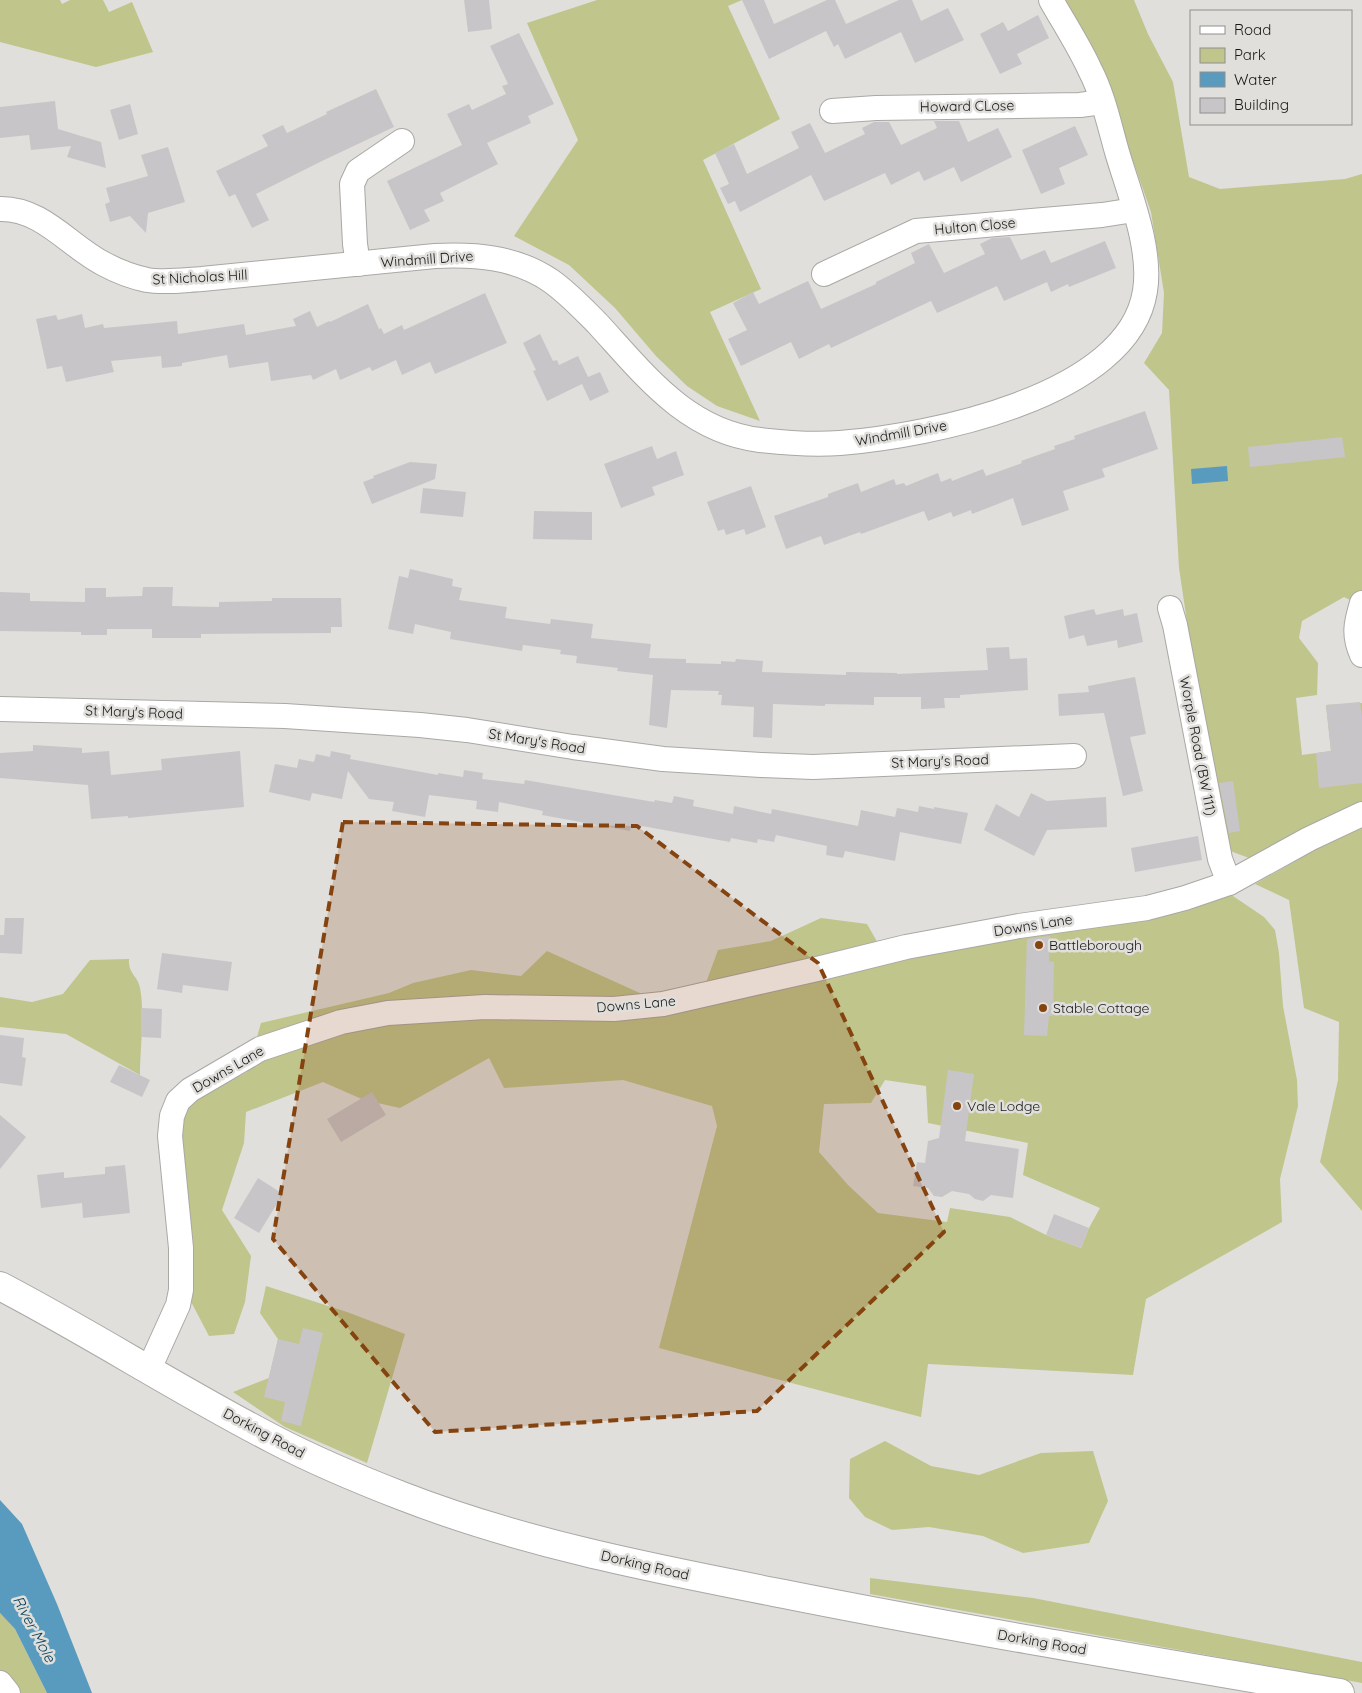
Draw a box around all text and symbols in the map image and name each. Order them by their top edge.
legend [1190,10,1352,125]
text: Road [1234,20,1271,39]
text: Park [1234,45,1266,64]
text: Water [1234,70,1277,89]
text: Building [1234,95,1289,114]
street label: Howard CLose [920,96,1014,116]
street label: Hulton Close [934,213,1016,239]
street label: Windmill Drive [380,247,474,271]
street label: St Nicholas Hill [152,266,248,288]
street label: Windmill Drive [854,416,948,450]
street label: Worple Road (BW 111) [1176,675,1220,817]
street label: St Mary's Road [85,701,183,723]
street label: St Mary's Road [487,724,587,758]
street label: St Mary's Road [891,750,989,772]
street label: Downs Lane [992,910,1074,940]
place label: Battleborough [1049,936,1142,954]
marker: Battleborough [1033,939,1045,951]
street label: Downs Lane [596,992,677,1016]
place label: Stable Cottage [1053,999,1149,1017]
marker: Stable Cottage [1037,1002,1049,1014]
street label: Downs Lane [189,1041,267,1097]
place label: Vale Lodge [967,1097,1040,1115]
marker: Vale Lodge [951,1100,963,1112]
street label: Dorking Road [220,1404,308,1462]
street label: Dorking Road [599,1546,691,1584]
water label: River Mole [9,1592,60,1666]
street label: Dorking Road [996,1625,1088,1659]

